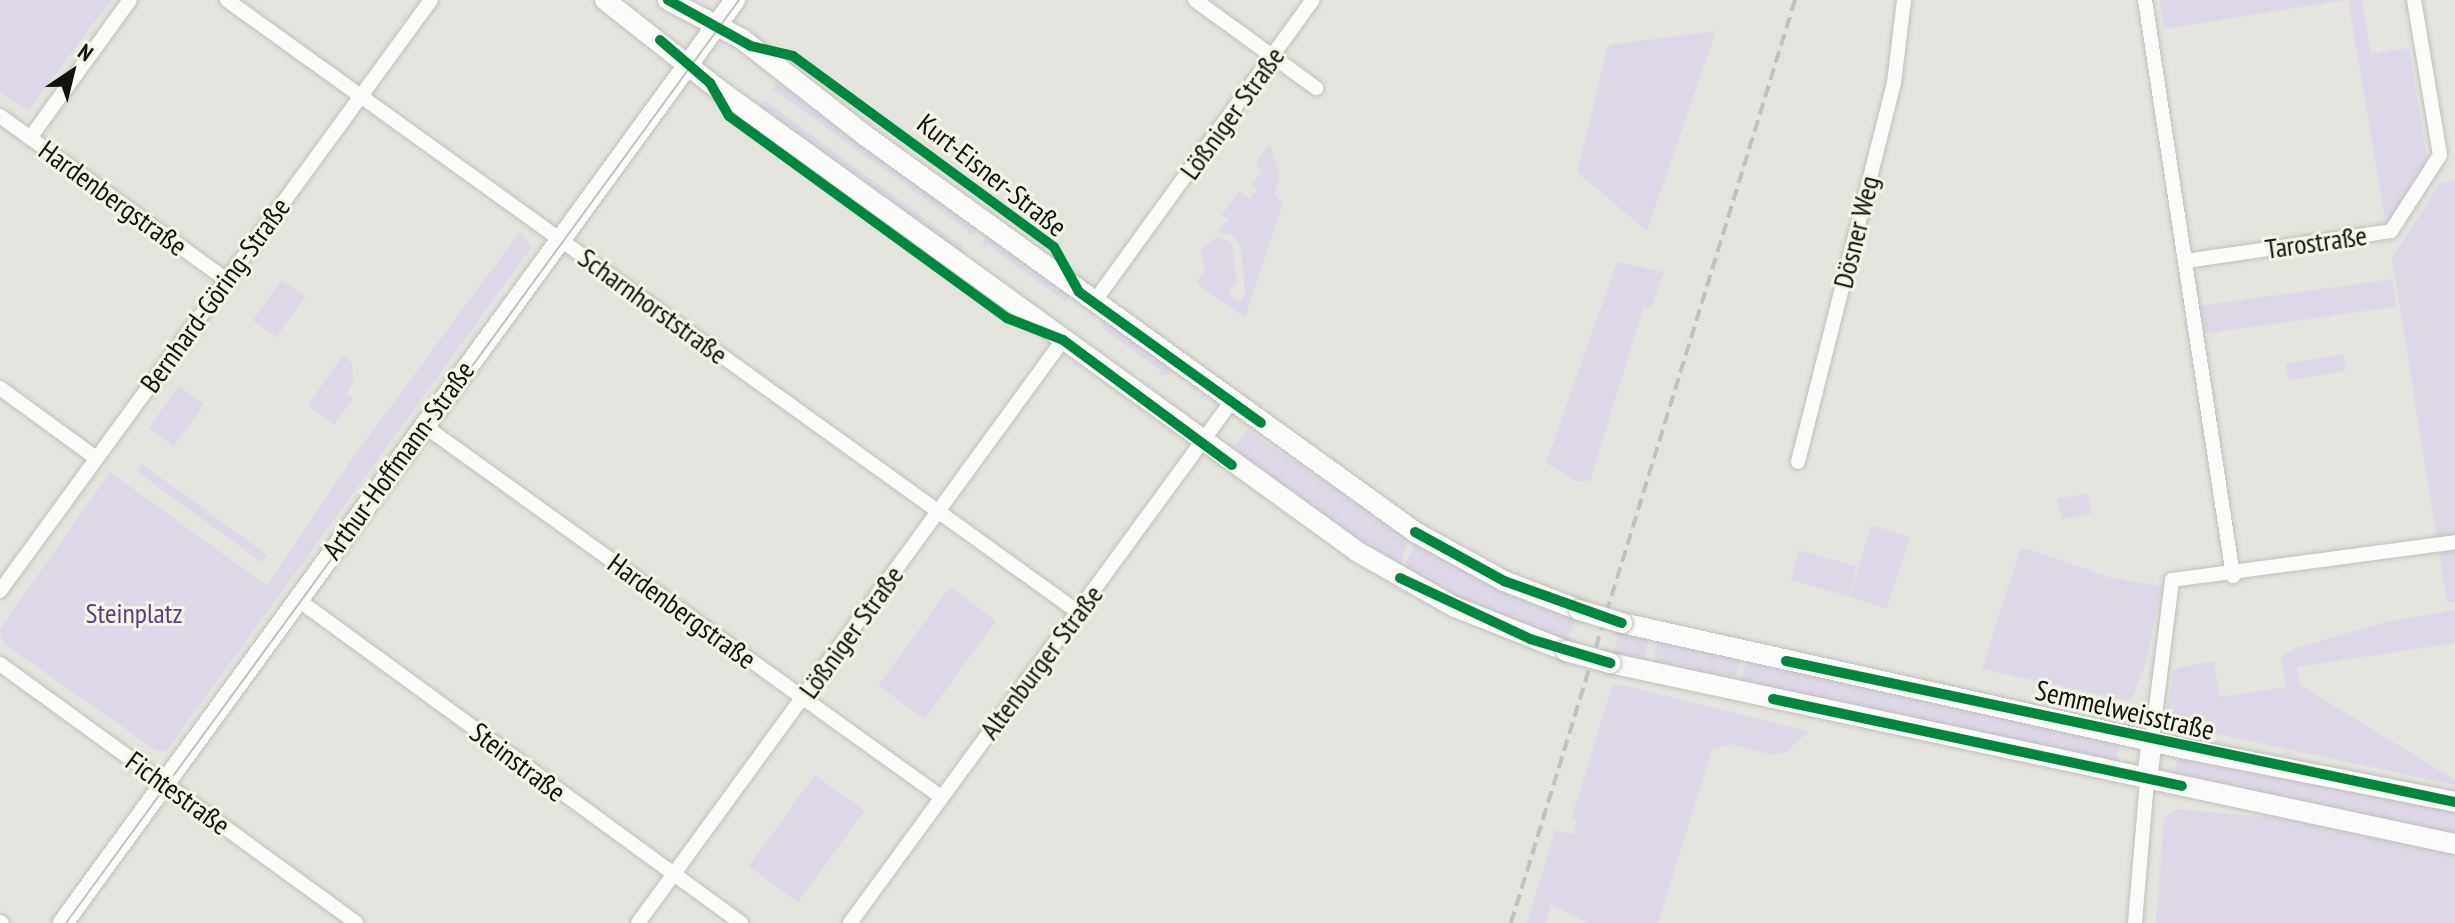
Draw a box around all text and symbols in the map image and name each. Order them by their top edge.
north arrow [32,32,112,112]
text: N [73,37,99,67]
street label: Lößniger Straße [1173,40,1291,186]
street label: Kurt-Eisner-Straße [911,106,1073,244]
street label: Hardenbergstraße [32,133,194,263]
street label: Dösner Weg [1826,172,1886,292]
street label: Bernhard-Göring-Straße [133,191,297,399]
street label: Tarostraße [2263,218,2369,266]
street label: Scharnhorststraße [572,241,734,371]
street label: Arthur-Hoffmann-Straße [315,354,481,566]
street label: Hardenbergstraße [601,546,763,676]
street label: Lößniger Straße [792,559,910,705]
street label: Altenburger Straße [972,578,1110,746]
park label: Steinplatz [85,596,183,630]
street label: Semmelweisstraße [2032,673,2218,747]
street label: Steinstraße [464,715,572,809]
street label: Fichtestraße [119,744,237,842]

